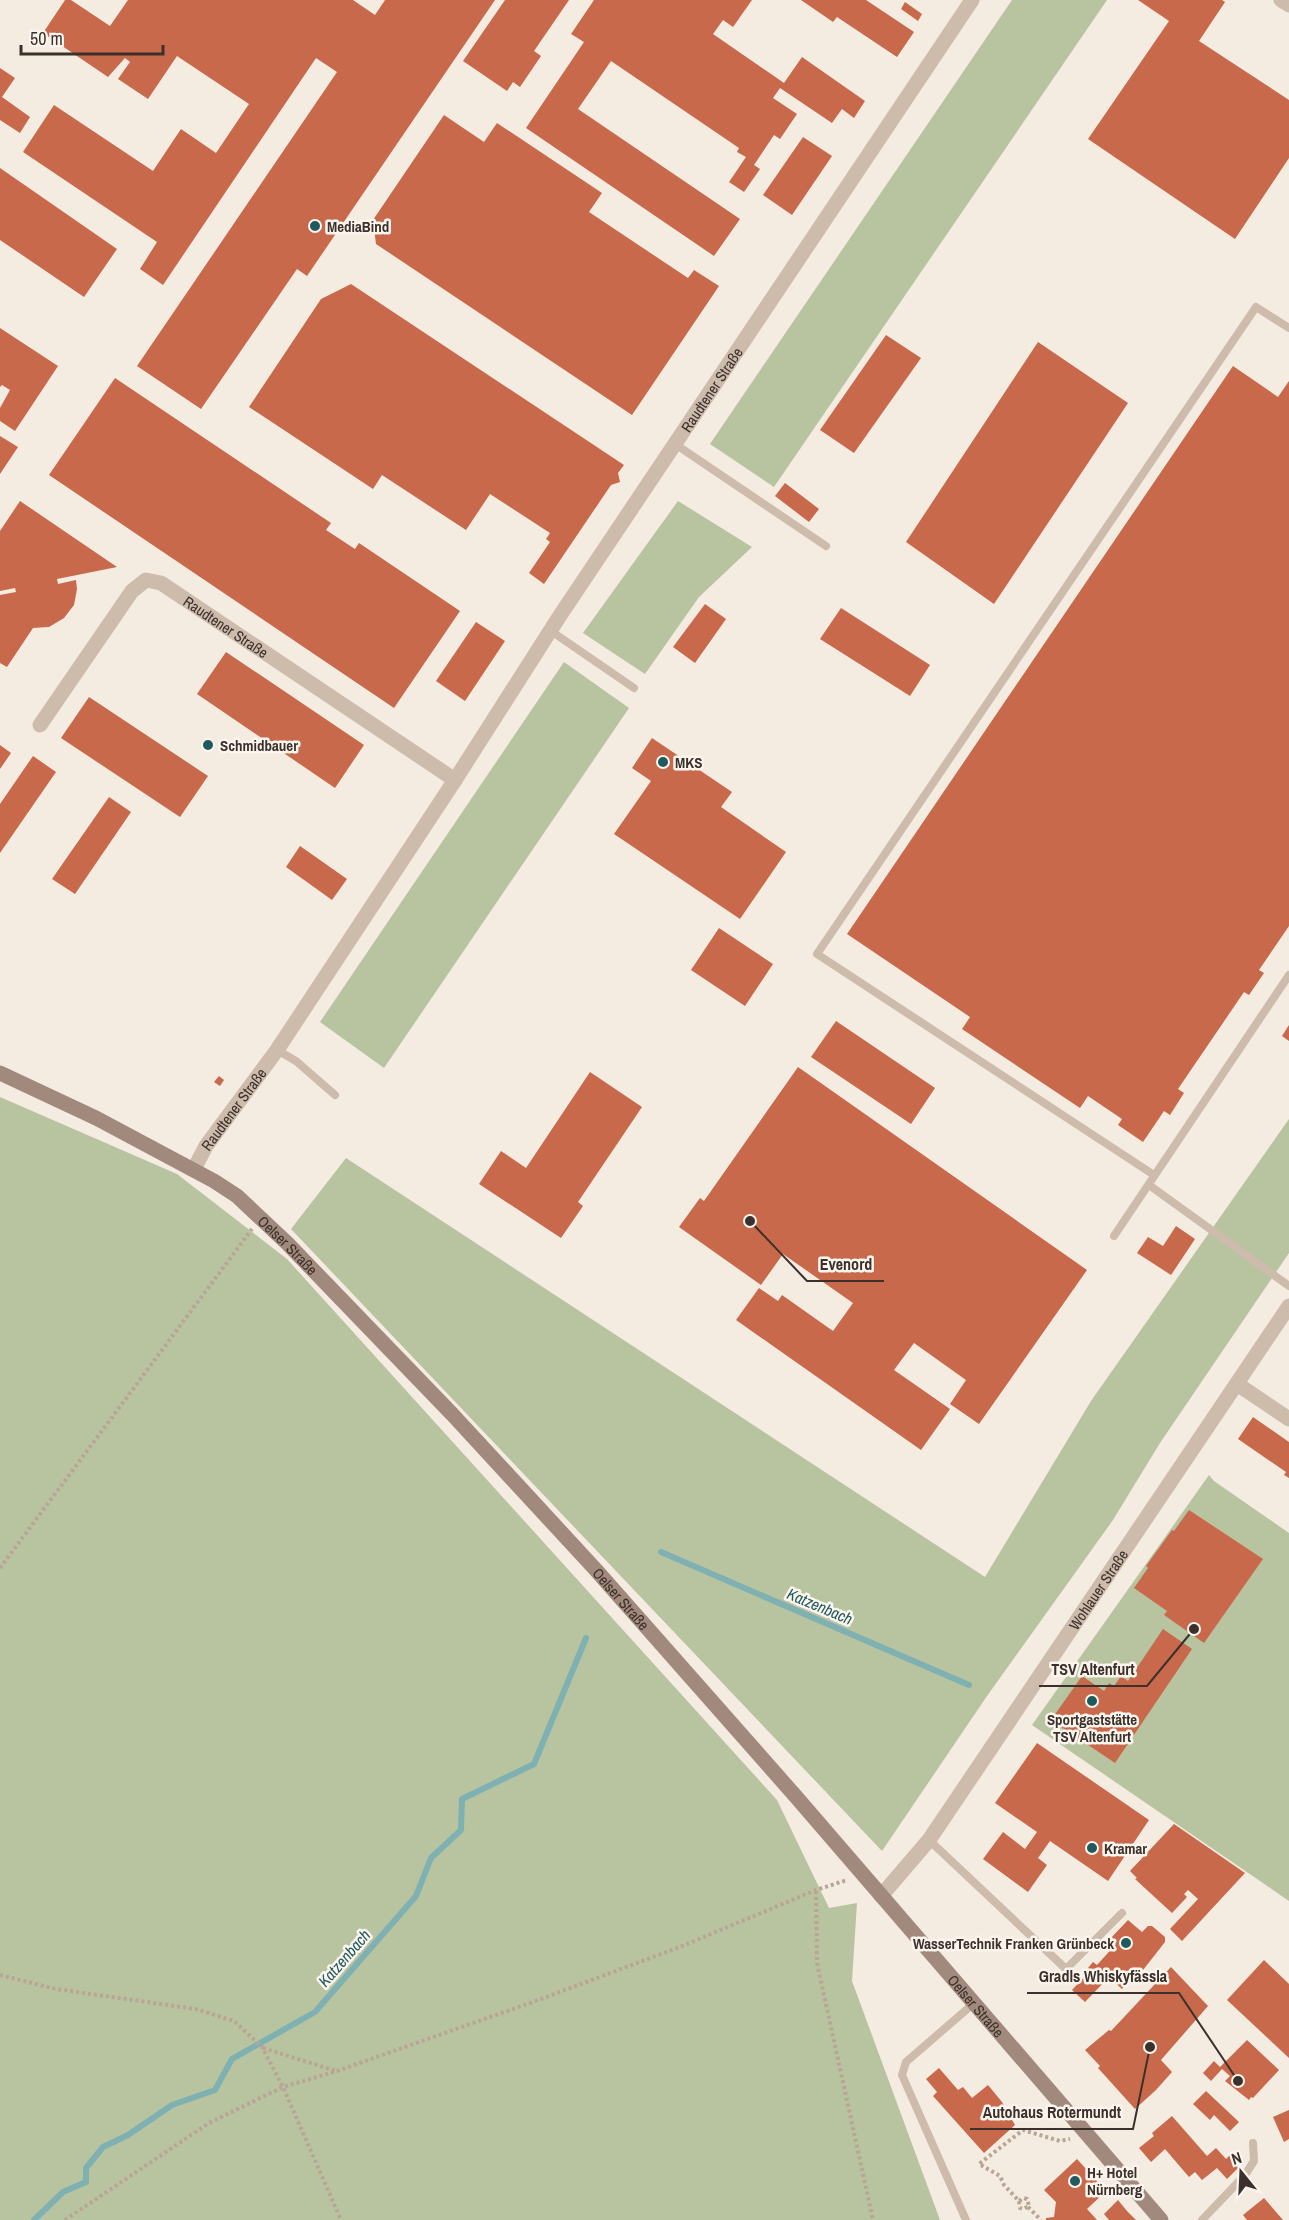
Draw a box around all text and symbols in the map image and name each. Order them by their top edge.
scale bar [21,18,164,56]
text: 50 m [30,26,63,51]
place label: MediaBind [327,216,389,237]
marker: MediaBind [308,219,322,233]
street label: Raudtener Straße [675,343,747,436]
street label: Raudtener Straße [180,591,273,663]
place label: Schmidbauer [220,735,298,756]
marker: Schmidbauer [201,738,215,752]
place label: MKS [675,752,702,773]
marker: MKS [656,755,670,769]
street label: Raudtener Straße [196,1063,271,1155]
street label: Oelser Straße [253,1211,323,1280]
callout: Evenord [807,1247,884,1281]
text: Evenord [820,1253,872,1275]
street label: Wohlauer Straße [1063,1545,1133,1634]
street label: Oelser Straße [588,1563,655,1634]
water label: Katzenbach [784,1582,856,1630]
callout: TSV Altenfurt [1039,1652,1147,1686]
text: TSV Altenfurt [1051,1658,1135,1680]
marker: Sportgaststätte TSV Altenfurt [1085,1694,1099,1708]
place label: Sportgaststätte TSV Altenfurt [1047,1709,1137,1747]
place label: Kramar [1104,1838,1147,1859]
marker: Kramar [1085,1841,1099,1855]
water label: Katzenbach [313,1925,375,1991]
place label: WasserTechnik Franken Grünbeck [913,1933,1114,1954]
marker: WasserTechnik Franken Grünbeck [1119,1936,1133,1950]
callout: Gradls Whiskyfässla [1027,1959,1179,1993]
text: Gradls Whiskyfässla [1039,1965,1168,1987]
street label: Oelser Straße [943,1970,1009,2042]
callout: Autohaus Rotermundt [970,2095,1133,2129]
text: Autohaus Rotermundt [983,2101,1122,2123]
north arrow [1211,2142,1271,2202]
text: N [1228,2146,1244,2170]
place label: H+ Hotel Nürnberg [1087,2162,1143,2200]
marker: H+ Hotel Nürnberg [1068,2174,1082,2188]

